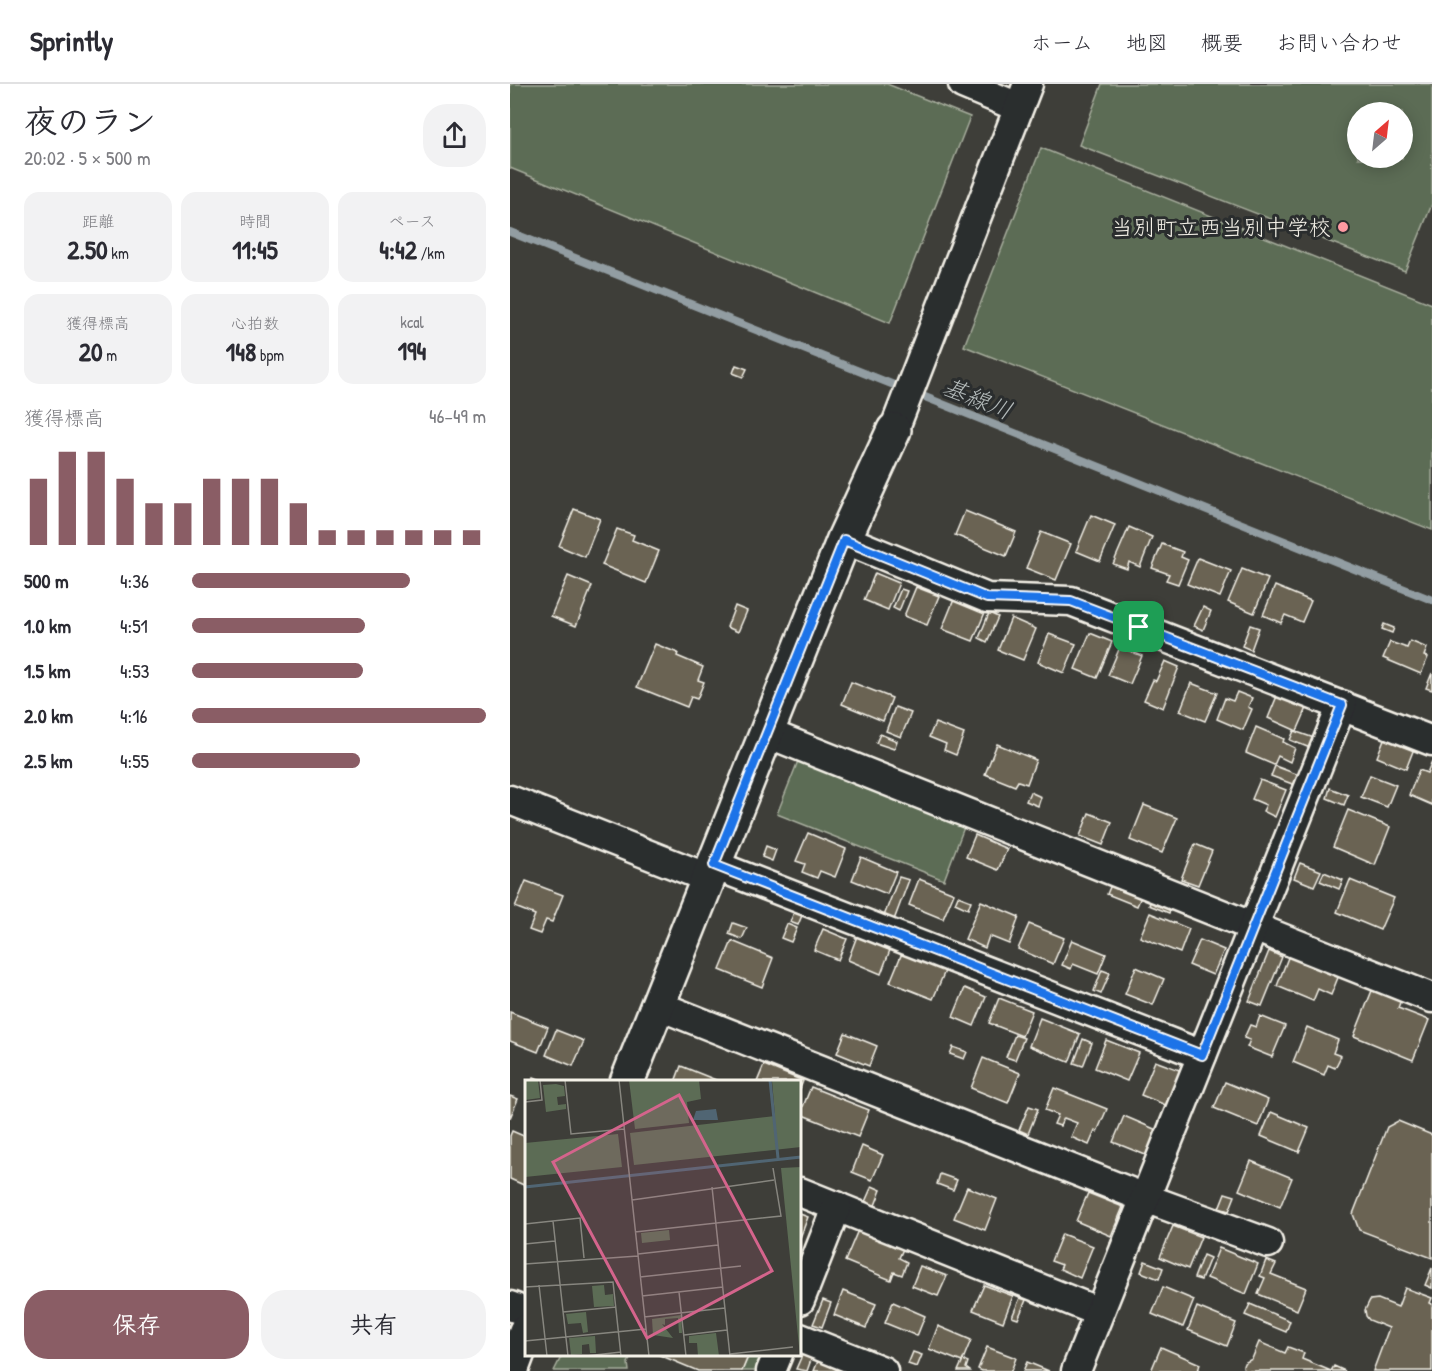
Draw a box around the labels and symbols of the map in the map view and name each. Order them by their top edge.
north arrow [1347,102,1413,168]
place label: 当別町立西当別中学校 [1111,212,1331,242]
marker: 当別町立西当別中学校 [1336,220,1350,234]
water label: 基線川 [939,370,1017,426]
pin [1113,601,1164,652]
inset map [525,1080,801,1356]

